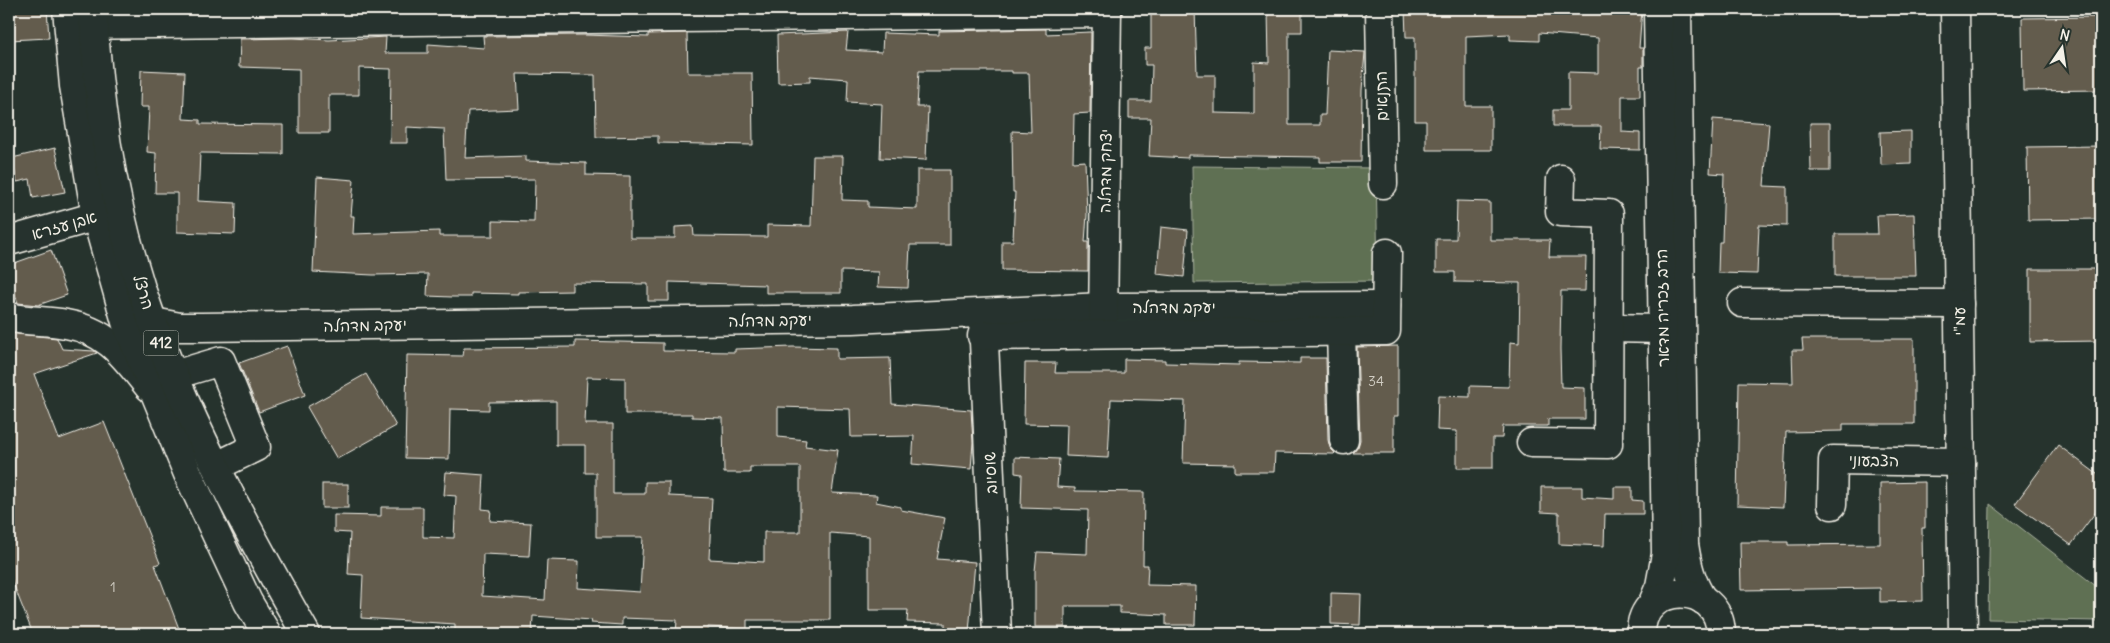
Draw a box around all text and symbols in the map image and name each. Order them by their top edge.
north arrow [2038,22,2088,72]
text: N [2058,25,2072,45]
street label: התנאים [1371,71,1391,121]
street label: יצחק מדהלה [1094,129,1116,213]
street label: אבן עזרא [29,206,99,245]
street label: הרב זכריה מדאר [1651,249,1673,367]
street label: הרצל [129,272,159,312]
street label: יעקב מדהלה [1132,297,1216,317]
street label: עמ"י [1949,306,1969,336]
street label: יעקב מדהלה [728,309,812,331]
street label: יעקב מדהלה [323,314,407,336]
road number: 412 [144,330,178,356]
house number: 34 [1368,372,1384,390]
street label: הצבעוני [1849,450,1899,470]
street label: שוסיוב [979,451,1001,495]
house number: 1 [110,578,116,596]

